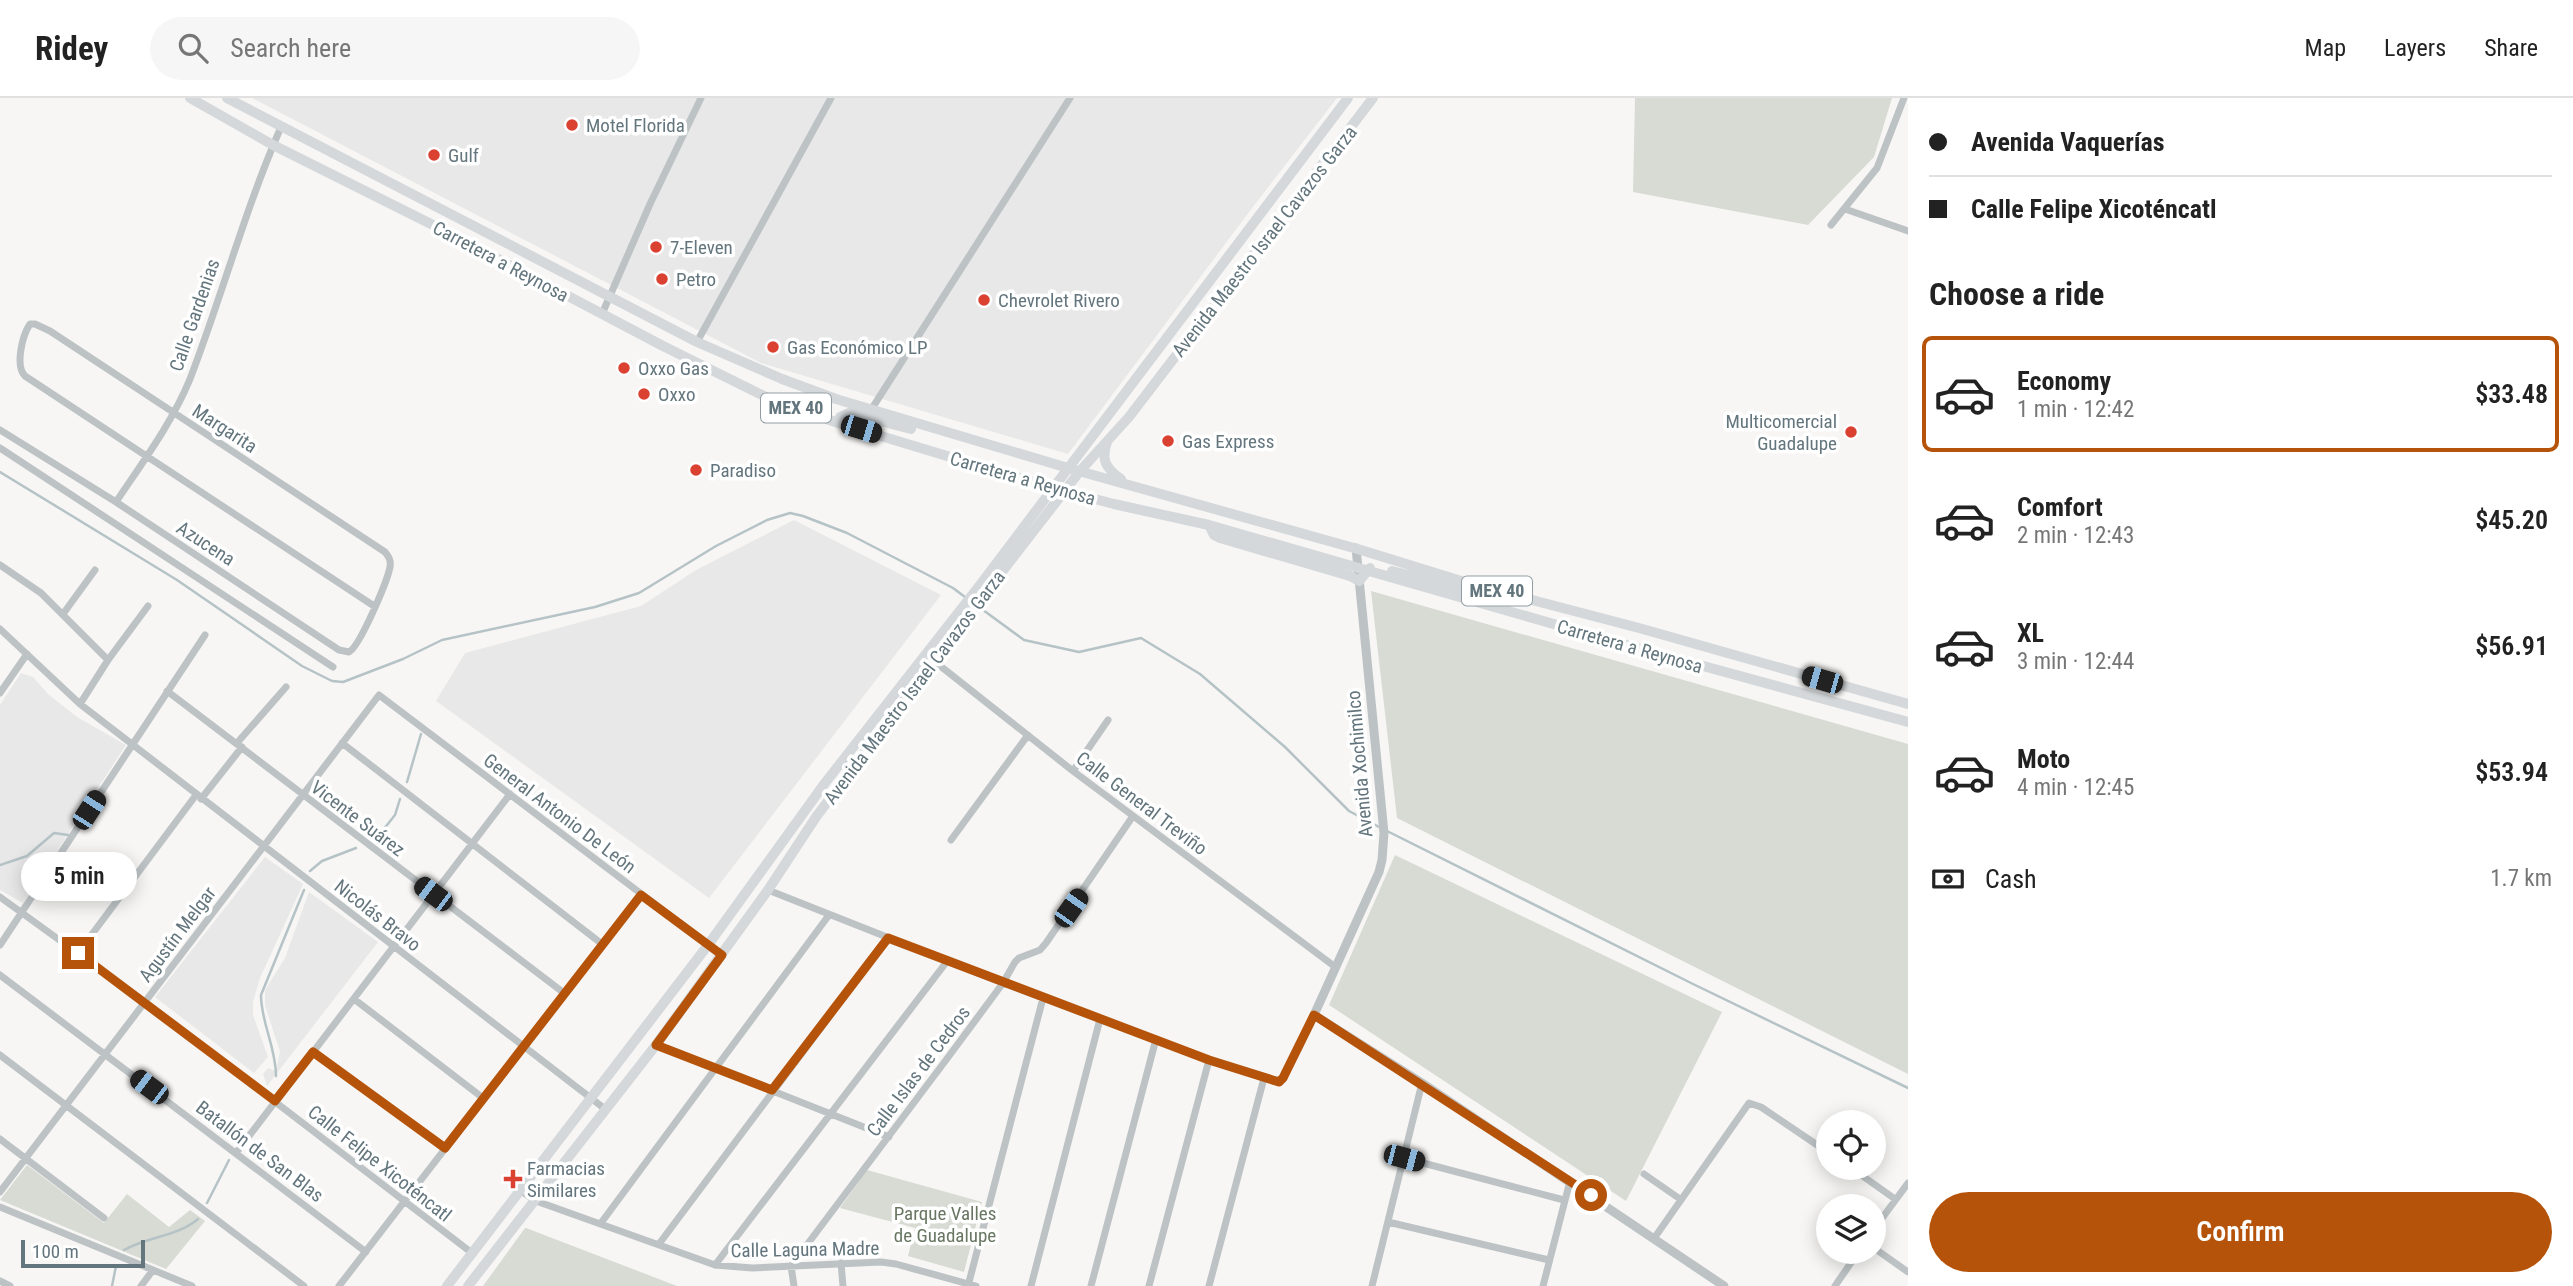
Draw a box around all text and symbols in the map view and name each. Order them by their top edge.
search box [150,17,640,80]
text: Ridey [35,29,108,68]
icon: search [174,29,212,67]
text: Search here [230,33,351,63]
text: Map [2305,34,2346,62]
text: Layers [2384,34,2446,62]
text: Share [2484,34,2538,62]
place label: Motel Florida [586,114,685,137]
marker: Motel Florida [564,117,580,133]
street label: Avenida Maestro Israel Cavazos Garza [1167,121,1362,361]
text: Avenida Vaquerías [1971,127,2165,157]
place label: Gulf [448,144,479,167]
marker: Gulf [426,147,442,163]
text: Calle Felipe Xicoténcatl [1971,194,2217,224]
street label: Carretera a Reynosa [429,216,573,307]
place label: 7-Eleven [670,236,733,259]
marker: 7-Eleven [648,239,664,255]
street label: Calle Gardenias [164,256,224,374]
place label: Petro [676,268,716,291]
marker: Petro [654,271,670,287]
text: Choose a ride [1929,275,2104,313]
place label: Chevrolet Rivero [998,289,1120,312]
marker: Chevrolet Rivero [976,292,992,308]
place label: Gas Económico LP [787,336,928,359]
marker: Gas Económico LP [765,339,781,355]
place label: Oxxo Gas [638,357,709,380]
marker: Oxxo Gas [616,360,632,376]
icon: car [1933,363,1996,426]
text: Economy [2017,366,2111,396]
text: $33.48 [2475,379,2548,409]
place label: Oxxo [658,383,695,406]
marker: Oxxo [636,386,652,402]
road number: MEX 40 [761,394,831,422]
text: 1 min · 12:42 [2017,396,2134,423]
street label: Margarita [188,399,261,458]
place label: Multicomercial Guadalupe [1725,410,1837,455]
car [838,413,885,445]
marker: Multicomercial Guadalupe [1843,424,1859,440]
place label: Gas Express [1182,430,1274,453]
marker: Gas Express [1160,433,1176,449]
street label: Carretera a Reynosa [947,447,1098,510]
place label: Paradiso [710,459,776,482]
marker: Paradiso [688,462,704,478]
icon: car [1933,489,1996,552]
text: Comfort [2017,492,2103,522]
text: $45.20 [2475,505,2548,535]
street label: Azucena [172,516,239,571]
text: 2 min · 12:43 [2017,522,2134,549]
street label: Avenida Maestro Israel Cavazos Garza [819,566,1010,809]
road number: MEX 40 [1462,576,1532,606]
street label: Carretera a Reynosa [1554,615,1705,678]
icon: car [1933,615,1996,678]
text: XL [2017,618,2044,648]
text: $56.91 [2475,631,2548,661]
text: 3 min · 12:44 [2017,648,2134,675]
car [1799,664,1846,696]
street label: Avenida Xochimilco [1342,690,1377,838]
icon: car [1933,741,1996,804]
text: Moto [2017,744,2070,774]
street label: Calle General Treviño [1072,747,1212,860]
street label: General Antonio De León [479,749,640,878]
text: $53.94 [2475,757,2548,787]
text: 4 min · 12:45 [2017,774,2134,801]
street label: Vicente Suárez [306,776,409,861]
car [69,787,110,833]
callout: 5 min [20,852,136,900]
icon: cash [1929,860,1967,898]
text: 5 min [54,863,104,890]
text: Cash [1985,864,2037,894]
text: 1.7 km [2490,865,2552,892]
car [410,873,457,915]
street label: Nicolás Bravo [330,875,425,956]
street label: Agustín Melgar [134,882,221,987]
car [1051,885,1092,931]
route end [62,937,94,969]
street label: Calle Islas de Cedros [862,1002,975,1141]
car [126,1066,173,1108]
street label: Batallón de San Blas [191,1096,328,1207]
street label: Calle Felipe Xicoténcatl [303,1100,456,1227]
map controls [1816,1110,1886,1264]
button: locate [1816,1110,1886,1180]
car [1381,1142,1428,1174]
place label: Farmacias Similares [527,1157,605,1202]
marker: Farmacias Similares [505,1171,521,1187]
route start [1575,1179,1607,1211]
button: Confirm [1929,1192,2552,1272]
button: layers [1816,1194,1886,1264]
park label: Parque Valles de Guadalupe [894,1202,996,1247]
scale bar [21,1237,145,1269]
street label: Calle Laguna Madre [731,1237,880,1262]
text: 100 m [32,1240,79,1263]

